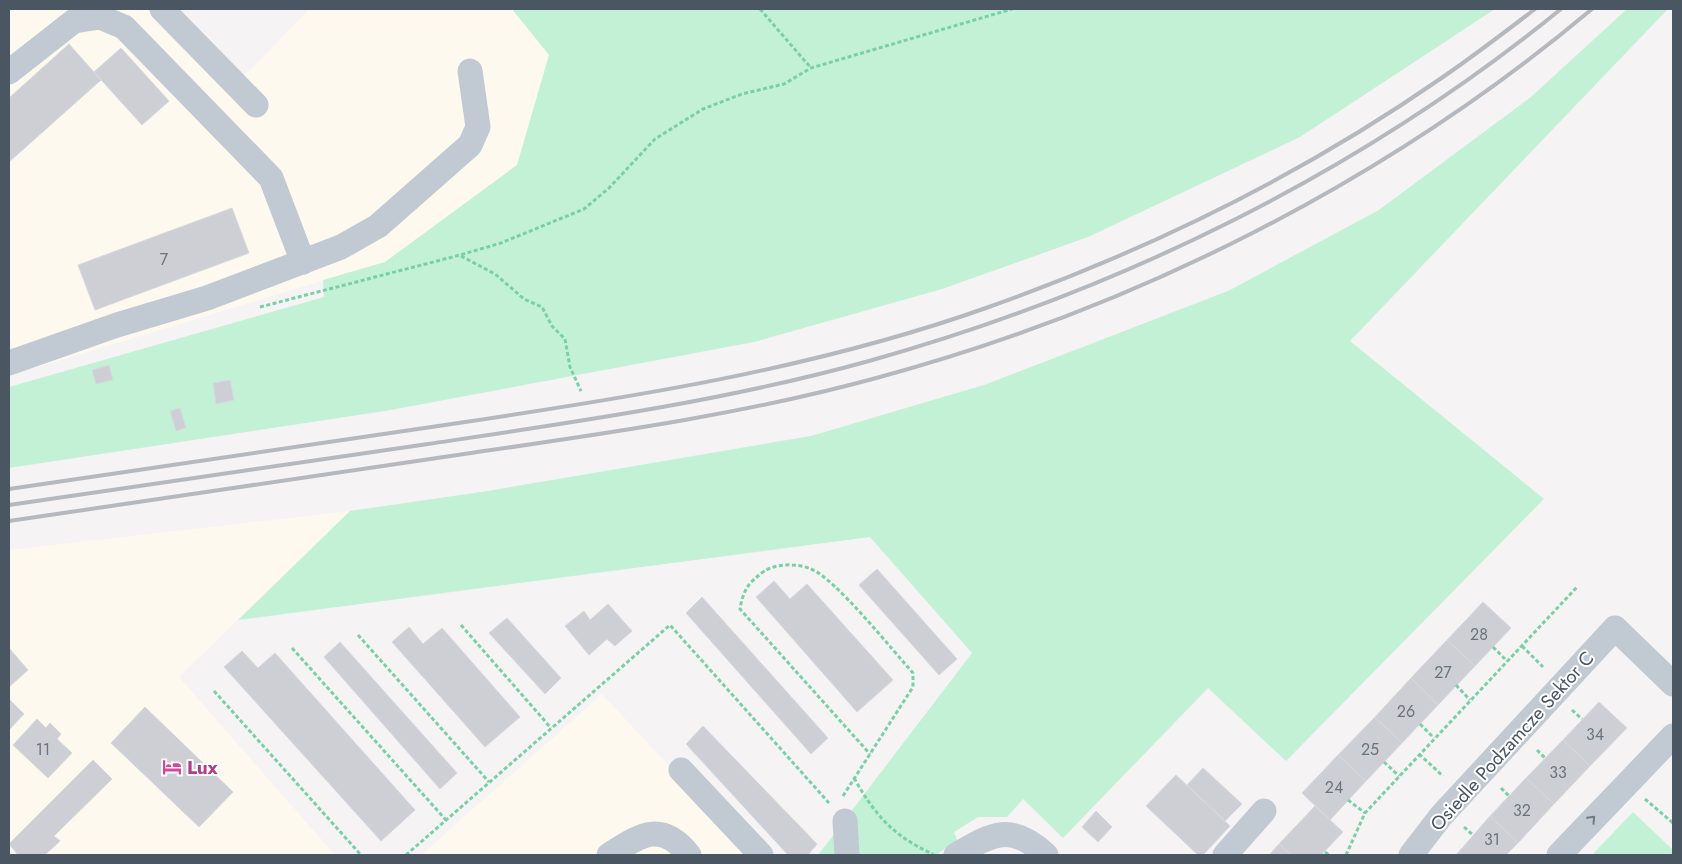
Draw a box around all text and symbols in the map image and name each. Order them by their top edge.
house number: 7 [160,248,169,271]
house number: 28 [1470,623,1488,646]
street label: Osiedle Podzamcze Sektor C [1424,645,1600,837]
house number: 27 [1434,661,1452,684]
house number: 26 [1397,700,1415,723]
house number: 34 [1586,723,1604,746]
house number: 11 [36,738,50,761]
house number: 25 [1361,738,1379,761]
place label: Lux [187,754,219,781]
hotel icon: Lux [161,756,183,778]
house number: 33 [1549,761,1567,784]
house number: 24 [1325,776,1343,799]
house number: 32 [1513,799,1531,822]
one-way arrow [1586,816,1595,825]
house number: 31 [1484,828,1500,851]

